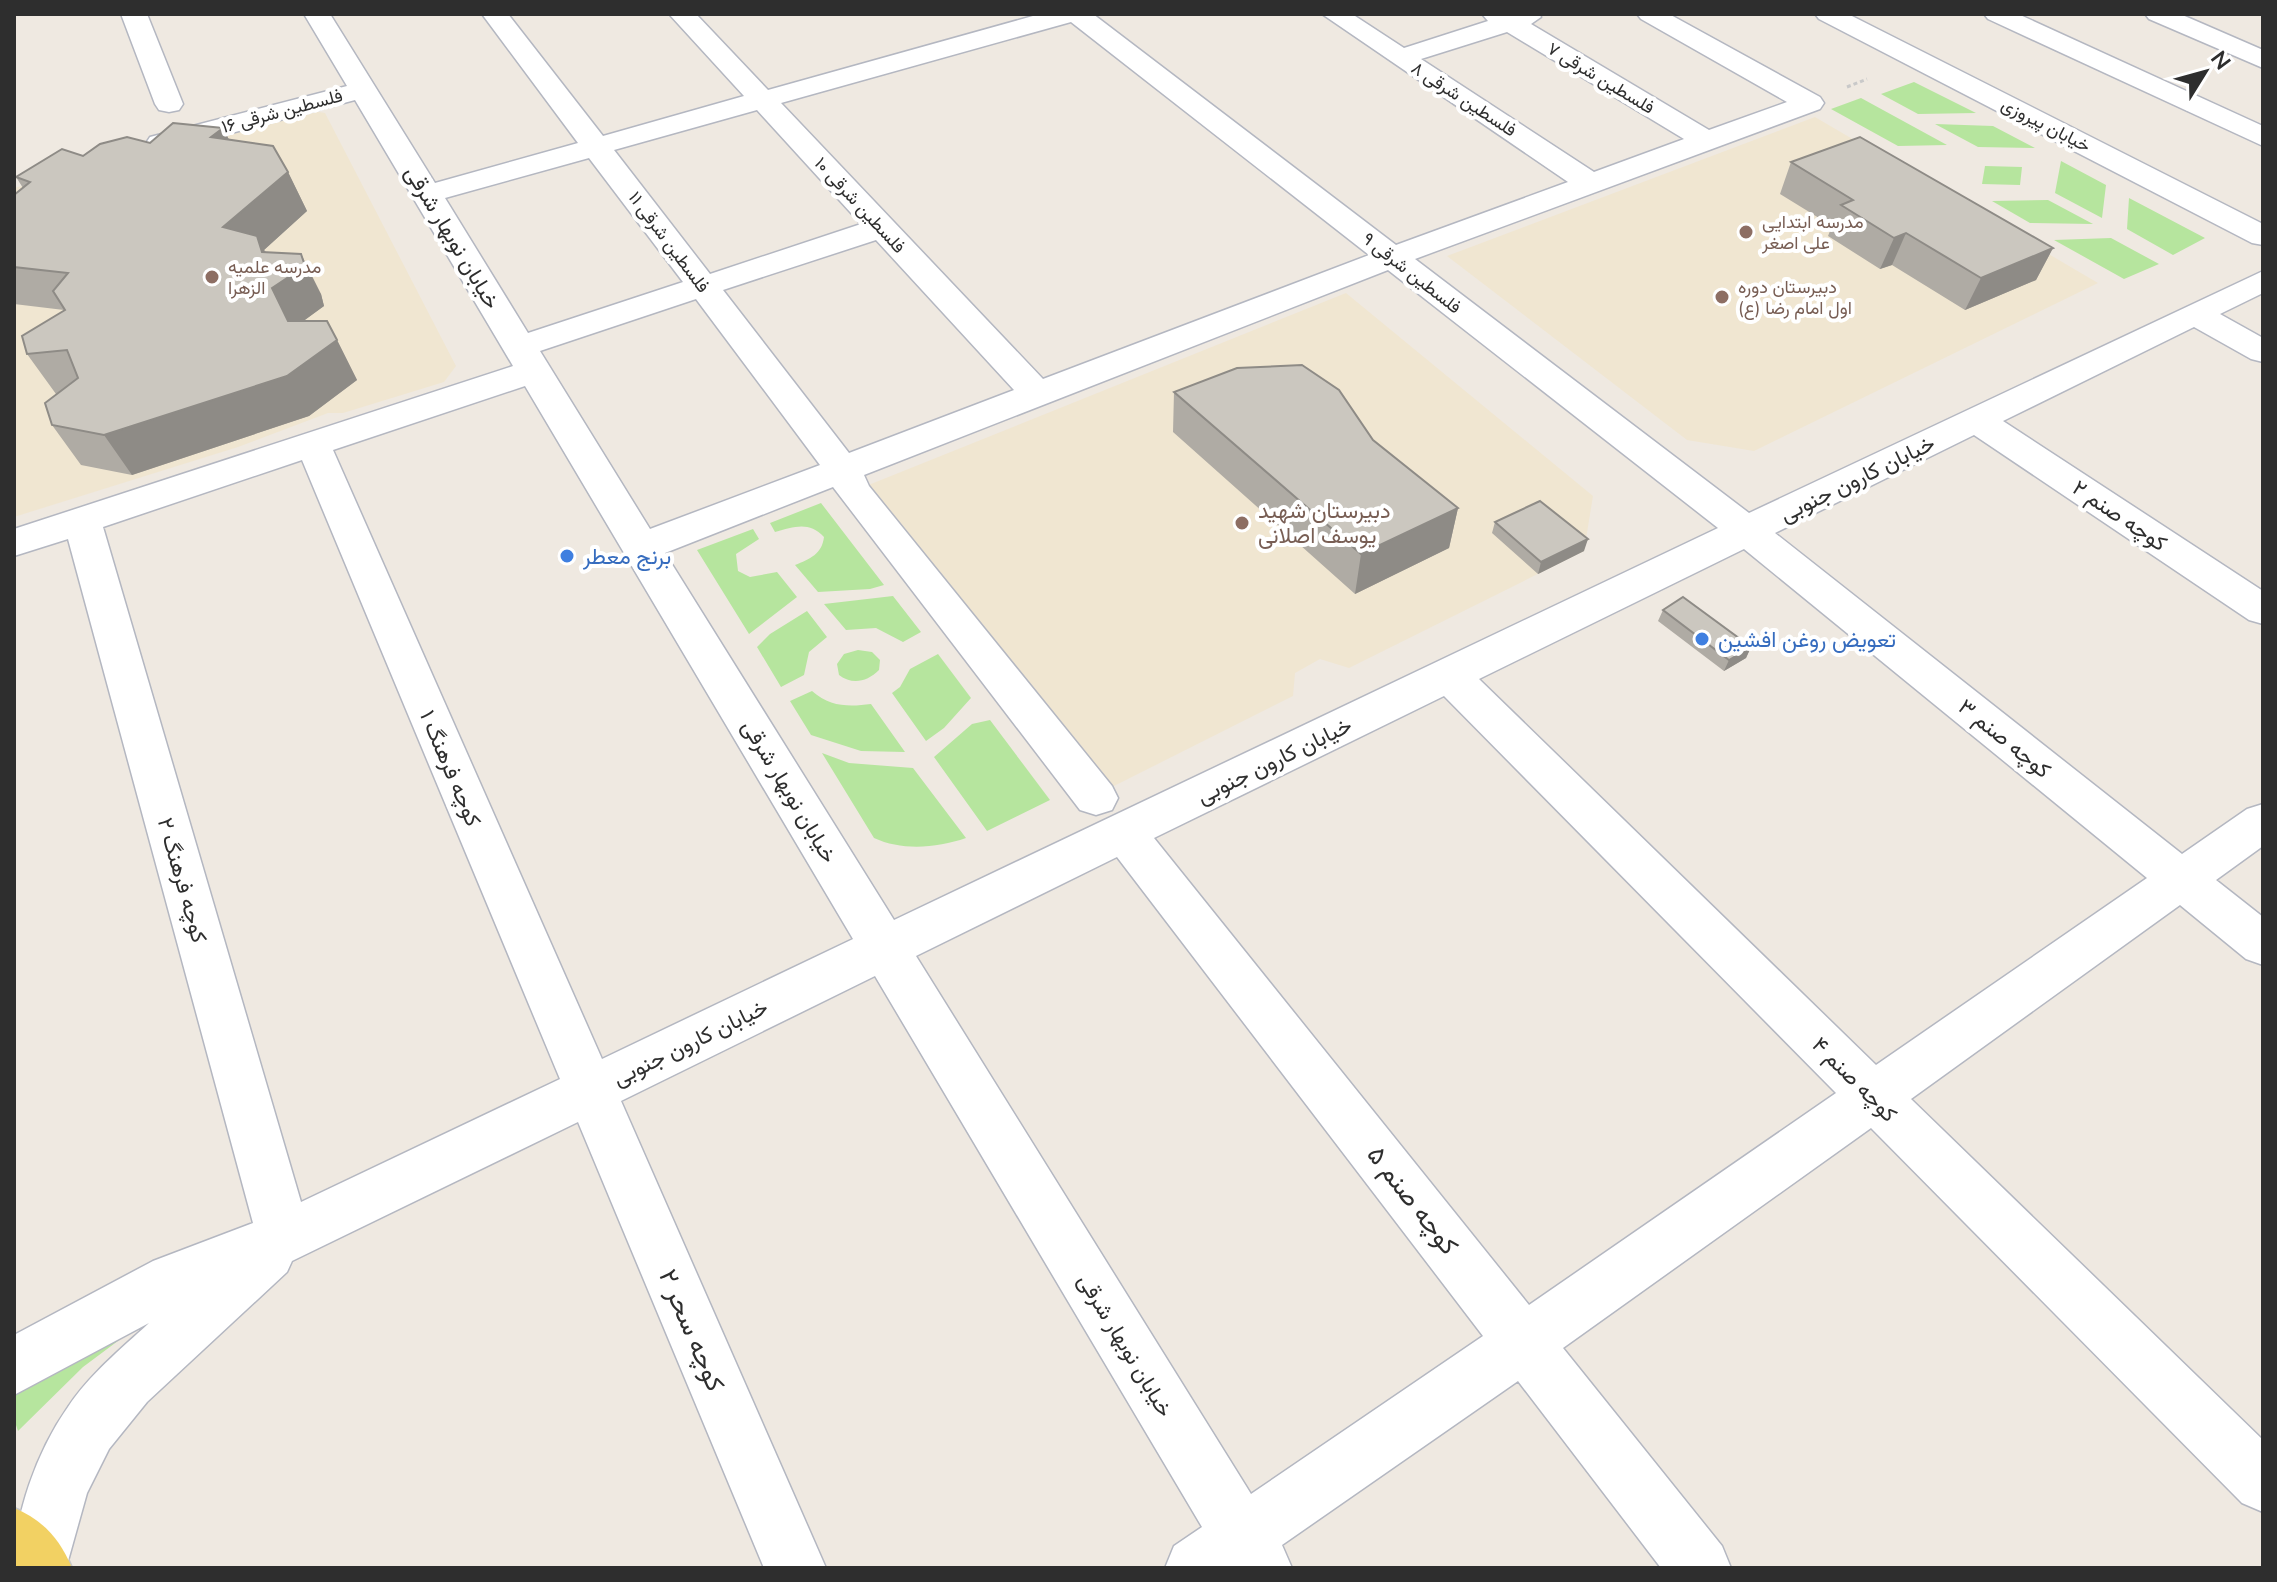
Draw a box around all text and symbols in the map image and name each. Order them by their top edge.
north arrow [2165,32,2245,112]
street label: فلسطین شرقی ۷ [1543,37,1659,119]
text: N [2203,45,2237,76]
street label: فلسطین شرقی ۸ [1407,56,1521,142]
street label: فلسطین شرقی ۱۶ [219,83,345,139]
street label: خیابان پیروزی [1997,92,2095,158]
street label: فلسطین شرقی ۱۰ [809,152,911,258]
street label: خیابان نوبهار شرقی [397,160,507,315]
street label: فلسطین شرقی ۱۱ [623,187,715,297]
place label: مدرسه ابتدایی علی اصغر [1761,210,1864,255]
marker: مدرسه ابتدایی علی اصغر [1737,223,1755,241]
street label: فلسطین شرقی ۹ [1358,227,1466,319]
place label: مدرسه علمیه الزهرا [228,255,321,300]
marker: مدرسه علمیه الزهرا [203,268,221,286]
place label: دبیرستان دوره اول امام رضا (ع) [1738,275,1852,320]
marker: دبیرستان دوره اول امام رضا (ع) [1713,288,1731,306]
street label: خیابان کارون جنوبی [1775,428,1940,529]
street label: کوچه صنم ۲ [2066,473,2173,559]
place label: دبیرستان شهید یوسف اصلانی [1258,496,1391,551]
marker: دبیرستان شهید یوسف اصلانی [1233,514,1251,532]
place label: برنج معطر [582,542,671,572]
marker: برنج معطر [558,547,576,565]
place label: تعویض روغن افشین [1718,625,1896,655]
marker: تعویض روغن افشین [1693,630,1711,648]
street label: کوچه صنم ۳ [1952,692,2057,786]
street label: کوچه فرهنگ ۱ [412,706,488,831]
street label: خیابان کارون جنوبی [1192,710,1357,811]
street label: خیابان نوبهار شرقی [734,714,844,869]
street label: کوچه فرهنگ ۲ [150,814,214,947]
street label: خیابان کارون جنوبی [608,992,773,1093]
street label: کوچه صنم ۴ [1805,1030,1904,1129]
street label: کوچه صنم ۵ [1359,1138,1466,1262]
street label: کوچه سحر ۲ [650,1264,733,1397]
street label: خیابان نوبهار شرقی [1070,1268,1180,1423]

